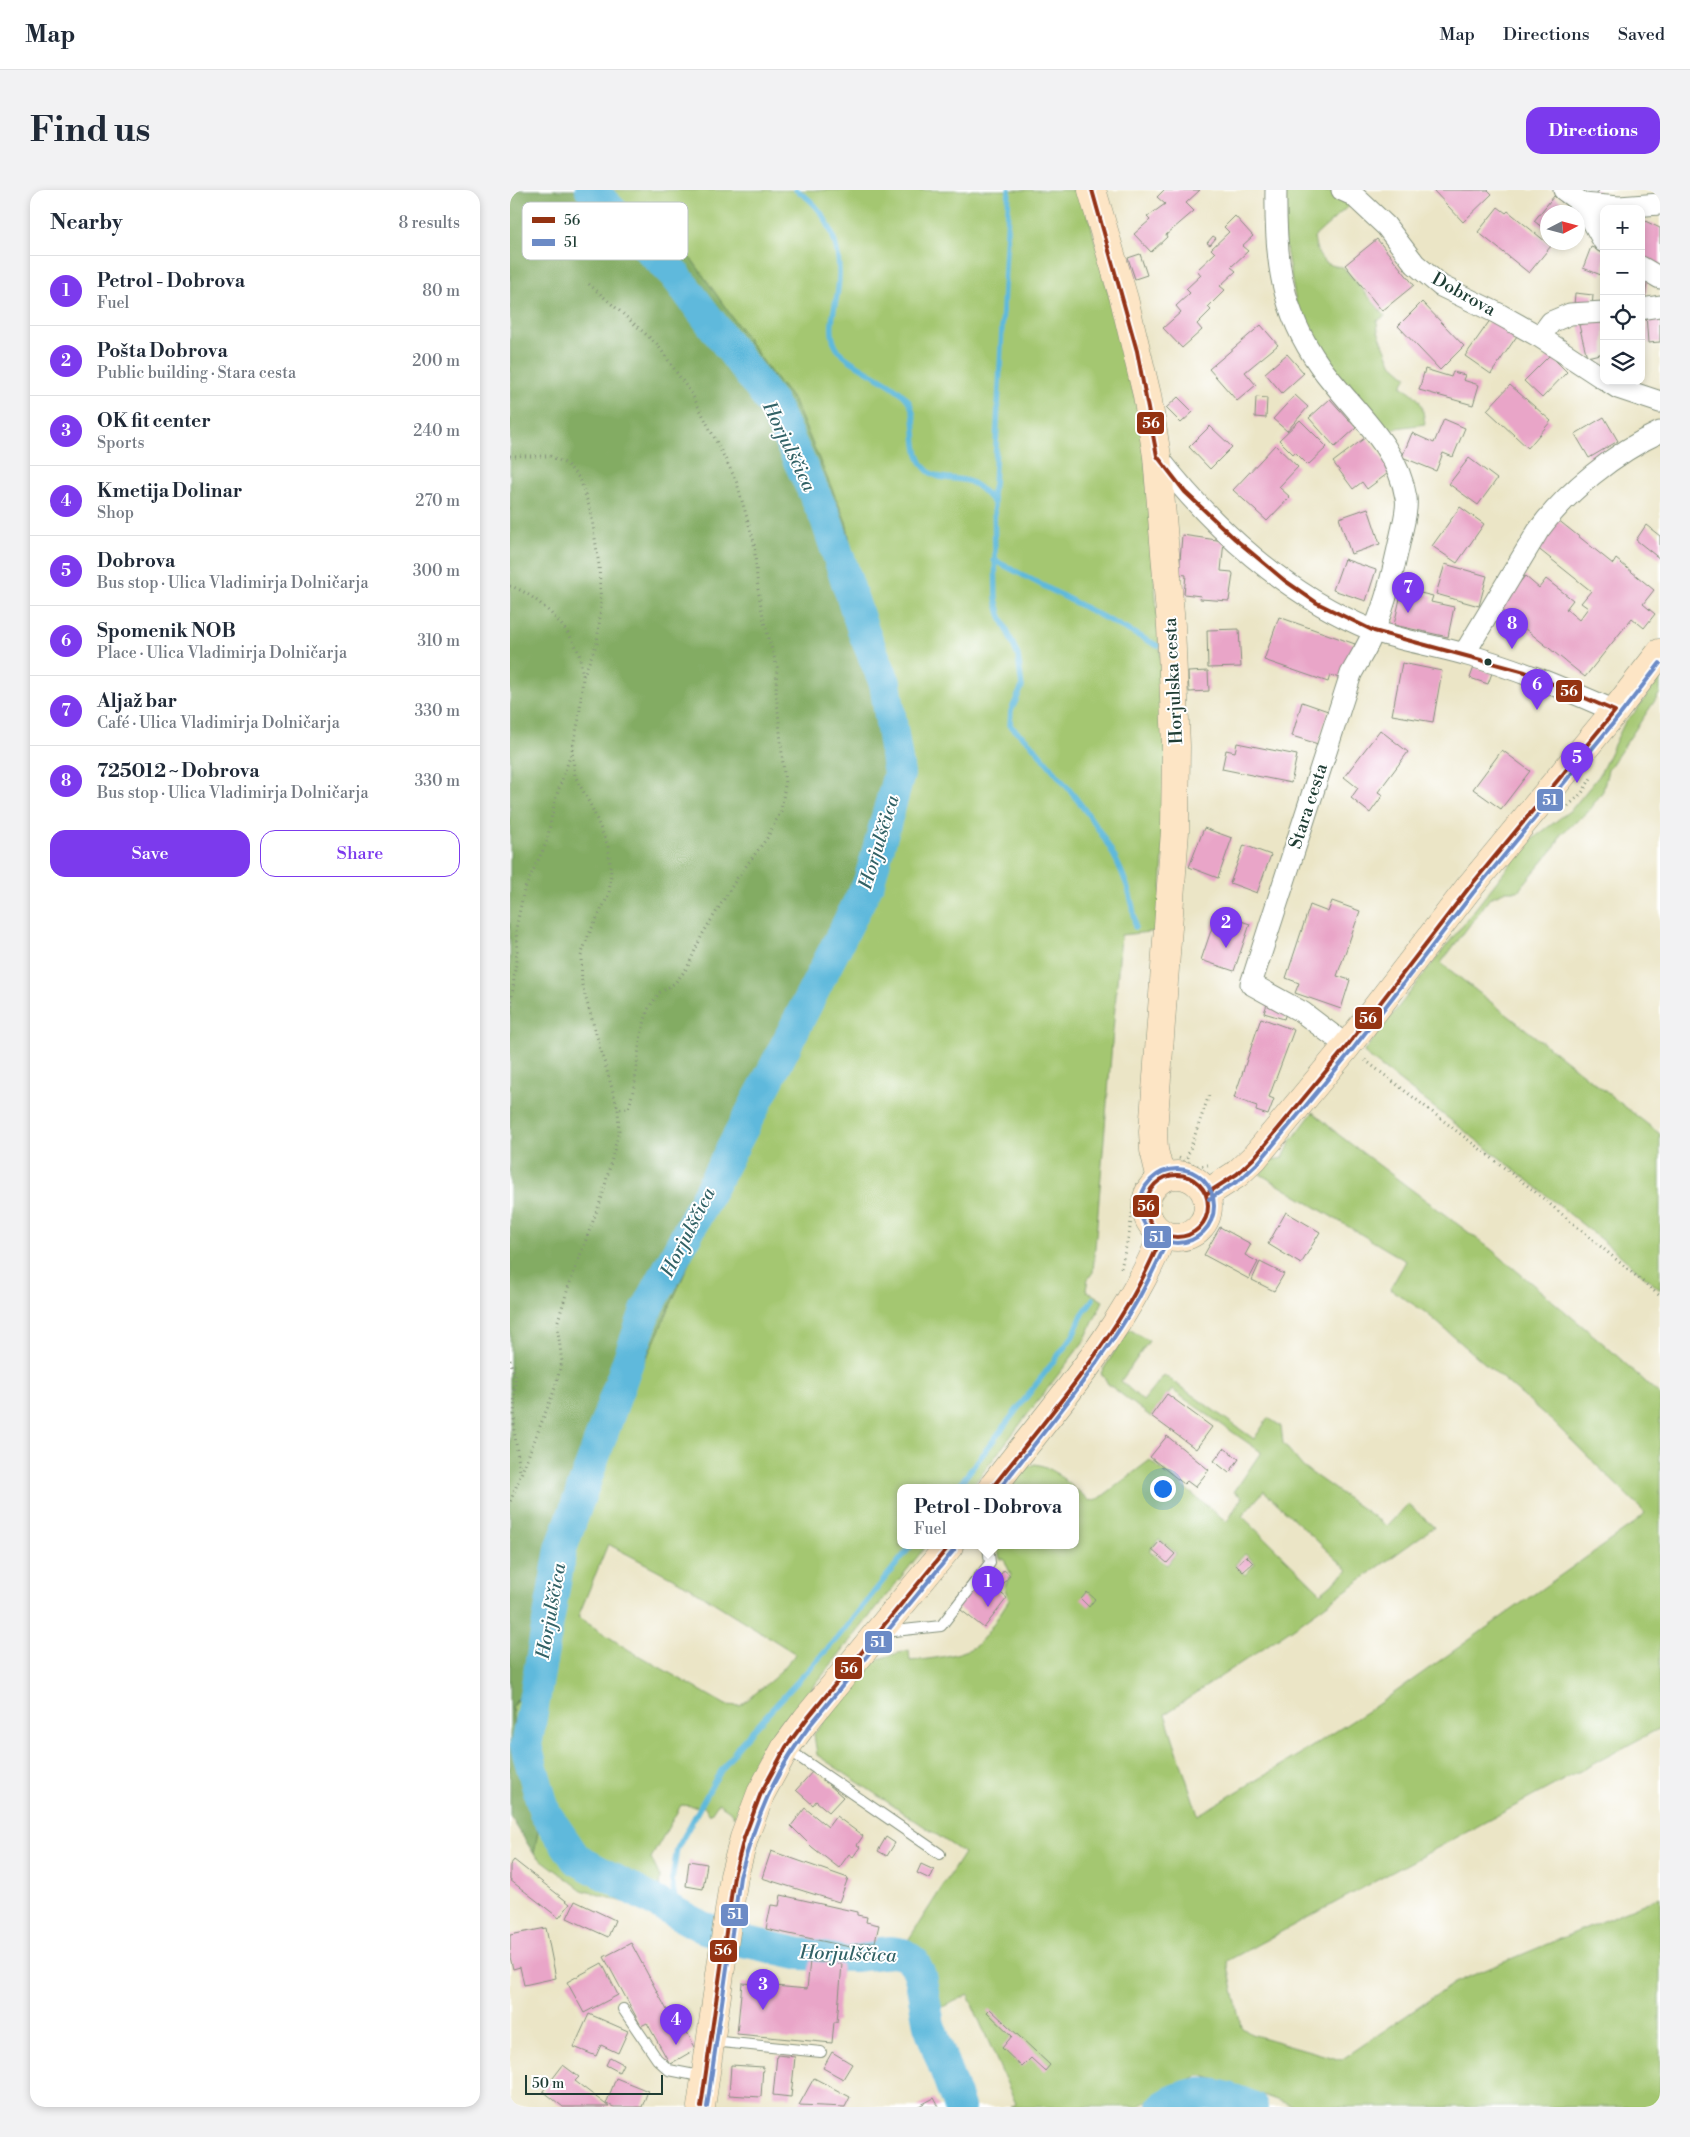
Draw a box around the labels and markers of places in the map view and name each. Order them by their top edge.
pin: 7 [1392,572,1424,613]
pin: 8 [1496,608,1528,649]
unlabelled marker [1483,657,1493,667]
pin: 6 [1521,669,1553,710]
pin: 5 [1561,742,1593,783]
pin: 2 [1210,907,1242,948]
pin: 1 [972,1566,1004,1607]
pin: 3 [747,1969,779,2010]
pin: 4 [660,2004,692,2045]

